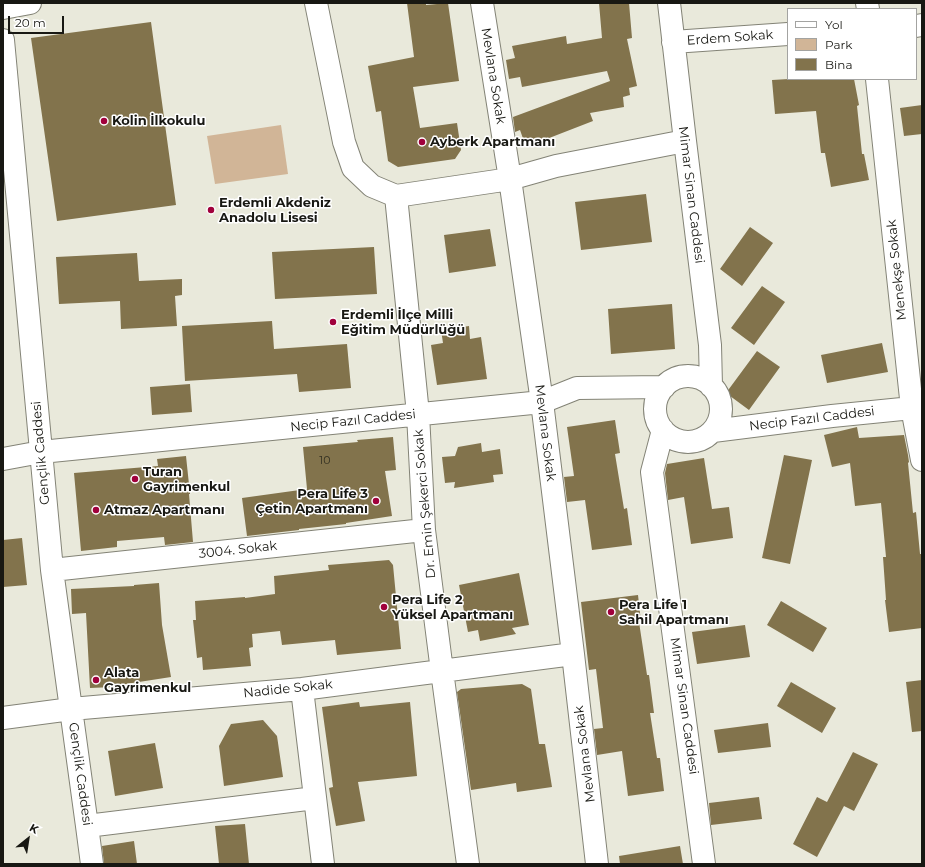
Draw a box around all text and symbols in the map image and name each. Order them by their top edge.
scale bar [10,8,66,34]
legend [787,8,917,80]
text: 20 m [15,15,46,30]
text: Yol [825,17,843,32]
street label: Mevlana Sokak [478,27,508,125]
street label: Erdem Sokak [686,27,774,49]
text: Park [825,37,852,52]
text: Bina [825,57,852,72]
place label: Kolin İlkokulu [112,113,205,129]
marker: Kolin İlkokulu [99,116,109,126]
street label: Mimar Sinan Caddesi [675,125,707,265]
place label: Ayberk Apartmanı [430,134,555,150]
marker: Ayberk Apartmanı [417,137,427,147]
place label: Erdemli Akdeniz Anadolu Lisesi [219,195,331,226]
marker: Erdemli Akdeniz Anadolu Lisesi [206,205,216,215]
street label: Menekşe Sokak [884,219,910,321]
place label: Erdemli İlçe Milli Eğitim Müdürlüğü [341,307,465,338]
marker: Erdemli İlçe Milli Eğitim Müdürlüğü [328,317,338,327]
street label: Mevlana Sokak [531,384,559,482]
street label: Gençlik Caddesi [29,400,53,506]
street label: Necip Fazıl Caddesi [748,404,876,434]
street label: Necip Fazıl Caddesi [289,407,417,435]
street label: Dr. Emin Şekerci Sokak [411,429,439,579]
house number: 10 [319,454,331,468]
place label: Turan Gayrimenkul [143,464,230,495]
marker: Turan Gayrimenkul [130,474,140,484]
place label: Pera Life 3 Çetin Apartmanı [256,486,368,517]
marker: Pera Life 3 Çetin Apartmanı [371,496,381,506]
place label: Atmaz Apartmanı [104,502,225,518]
marker: Atmaz Apartmanı [91,505,101,515]
street label: 3004. Sokak [198,538,278,562]
place label: Pera Life 2 Yüksel Apartmanı [392,592,513,623]
place label: Pera Life 1 Sahil Apartmanı [619,597,729,628]
marker: Pera Life 2 Yüksel Apartmanı [379,602,389,612]
marker: Pera Life 1 Sahil Apartmanı [606,607,616,617]
street label: Mimar Sinan Caddesi [667,636,701,776]
place label: Alata Gayrimenkul [104,665,191,696]
marker: Alata Gayrimenkul [91,675,101,685]
street label: Nadide Sokak [243,677,333,701]
street label: Mevlana Sokak [571,705,599,803]
street label: Gençlik Caddesi [65,721,95,827]
north arrow [8,819,48,859]
text: K [27,821,41,837]

